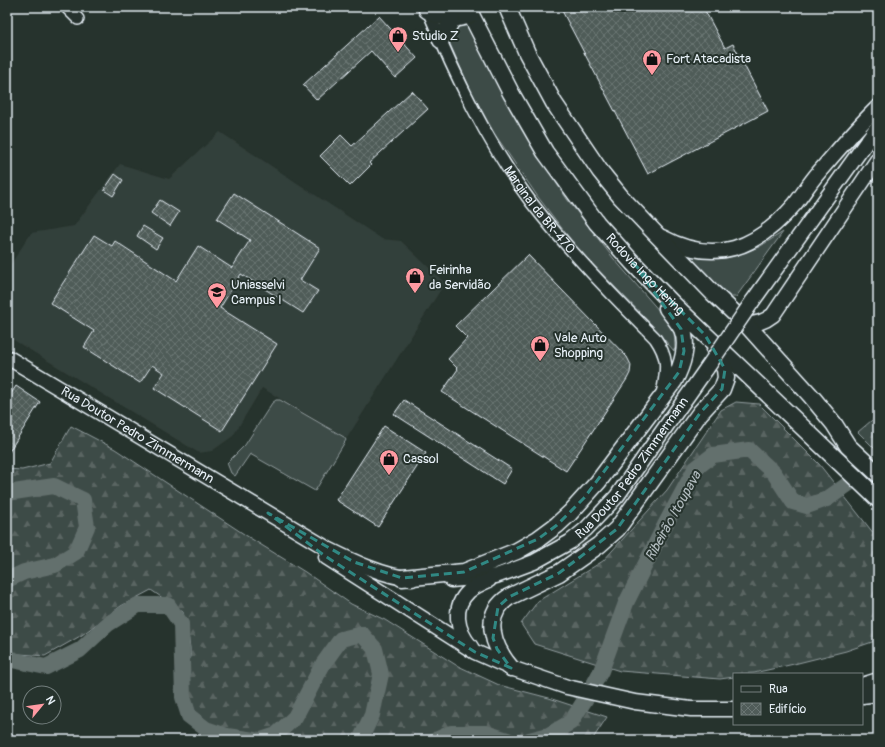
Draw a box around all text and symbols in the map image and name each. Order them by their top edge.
shop icon: Studio Z [387,25,409,53]
place label: Studio Z [412,28,459,44]
shop icon: Fort Atacadista [641,48,663,76]
place label: Fort Atacadista [666,51,751,67]
street label: Marginal da BR-470 [500,163,579,257]
street label: Rodovia Ingo Hering [602,230,688,319]
place label: Feirinha da Servidão [429,262,491,293]
shop icon: Feirinha da Servidão [404,266,426,294]
place label: Uniasselvi Campus I [231,277,285,308]
school or university icon: Uniasselvi Campus I [206,281,228,309]
place label: Vale Auto Shopping [554,330,607,361]
shop icon: Vale Auto Shopping [529,334,551,362]
street label: Rua Doutor Pedro Zimmermann [58,383,217,487]
street label: Rua Doutor Pedro Zimmermann [572,394,692,542]
shop icon: Cassol [378,448,400,476]
place label: Cassol [403,451,439,467]
water label: Ribeirão Itoupava [641,467,705,564]
legend [733,673,863,725]
text: Rua [769,682,788,697]
north arrow [22,685,62,725]
text: N [43,694,58,707]
text: Edifício [769,702,807,717]

